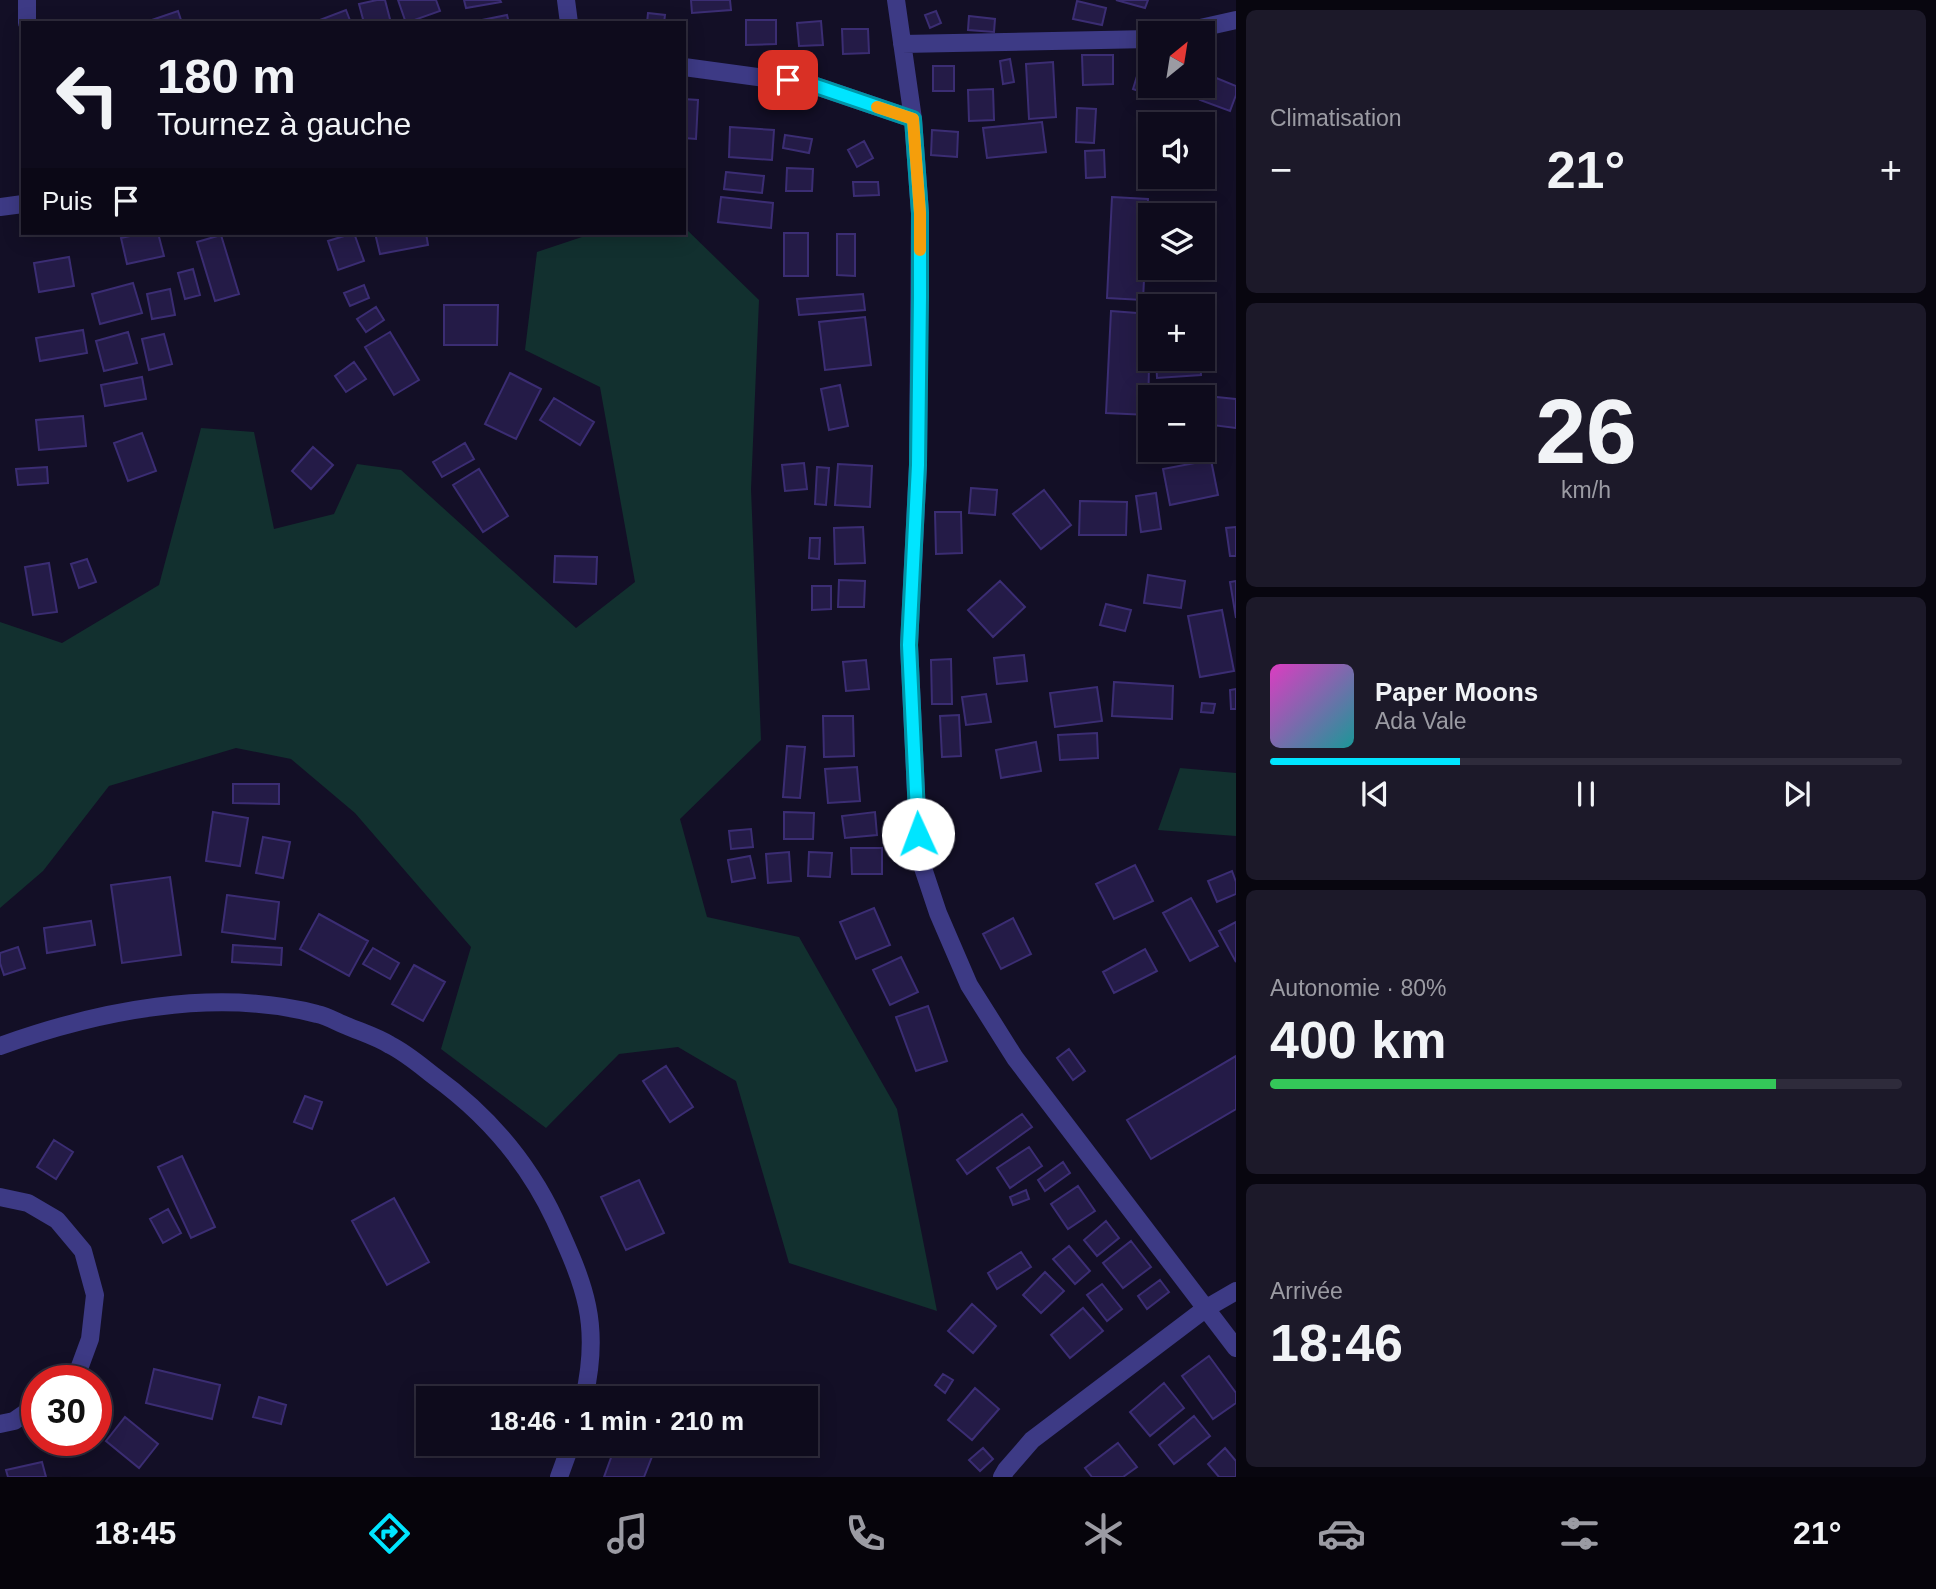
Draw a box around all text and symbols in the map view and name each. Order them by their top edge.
north arrow [1138,21,1214,98]
map controls [1138,21,1215,462]
icon: left [42,49,133,140]
text: 180 m [157,49,296,103]
pin [758,50,818,110]
icon: arrive [769,61,807,99]
text: Climatisation [1270,105,1402,131]
text: Tournez à gauche [157,106,411,142]
button: sound [1138,112,1215,189]
text: 21° [1547,141,1625,199]
text: − [1270,149,1292,191]
text: + [1880,149,1902,191]
icon: arrive [107,182,145,220]
text: Puis [42,186,93,216]
button: layers [1138,203,1215,280]
button: + [1138,294,1215,371]
text: 26 [1535,381,1637,482]
button: − [1138,385,1215,462]
text: km/h [1561,477,1611,503]
text: Paper Moons [1375,677,1538,707]
text: Ada Vale [1375,708,1467,734]
icon: previous [1356,775,1394,813]
icon: pause [1567,775,1605,813]
icon: next [1778,775,1816,813]
position arrow [881,797,955,871]
text: Autonomie · 80% [1270,975,1446,1001]
text: 400 km [1270,1011,1446,1069]
text: Arrivée [1270,1278,1343,1304]
text: 18:46 [1270,1314,1403,1372]
speed limit sign: 30 [21,1365,112,1456]
text: 18:46 · 1 min · 210 m [490,1406,744,1436]
icon: directions [365,1509,414,1558]
icon: music [603,1509,652,1558]
icon: phone [841,1509,890,1558]
icon: climate [1079,1509,1128,1558]
icon: car [1317,1509,1366,1558]
icon: filters [1555,1509,1604,1558]
text: 18:45 [94,1515,176,1551]
text: 21° [1793,1515,1842,1551]

